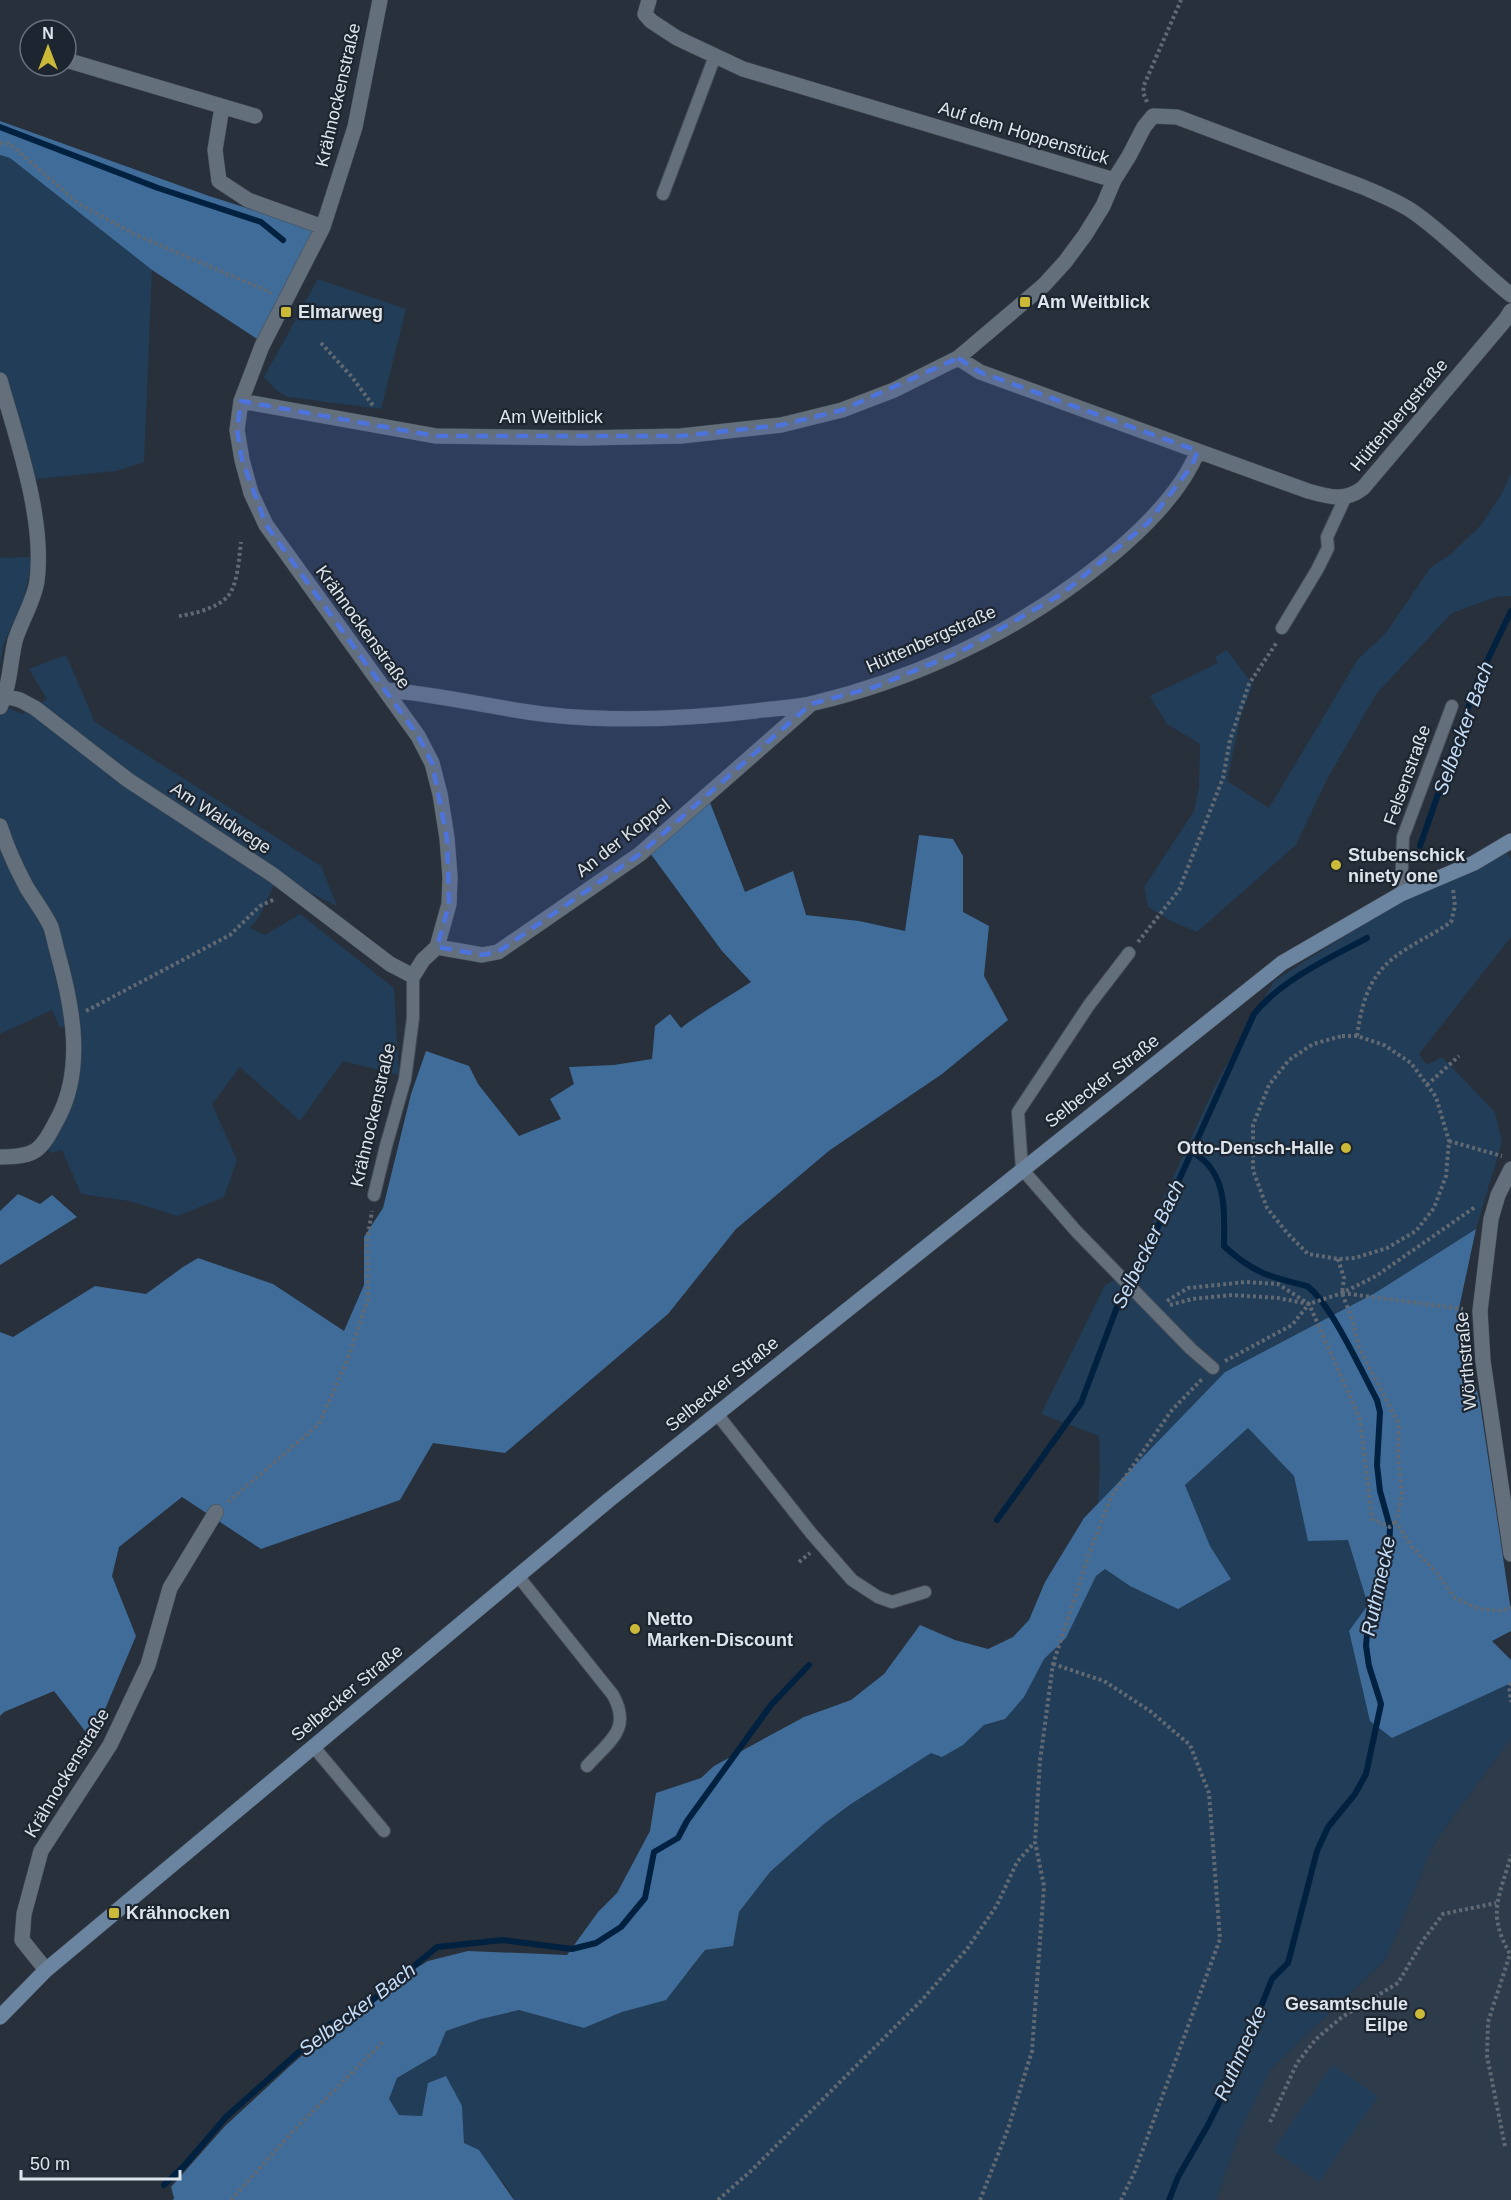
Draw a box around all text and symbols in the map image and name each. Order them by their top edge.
north arrow [18,18,78,78]
street label: Krähnockenstraße [312,21,364,169]
text: N [42,25,54,42]
street label: Auf dem Hoppenstück [936,98,1113,169]
place label: Am Weitblick [1037,292,1151,312]
marker: Am Weitblick [1018,295,1032,309]
place label: Elmarweg [298,302,383,322]
marker: Elmarweg [279,305,293,319]
street label: Hüttenbergstraße [1346,355,1452,475]
street label: Am Weitblick [499,407,604,427]
street label: Krähnockenstraße [312,562,414,692]
street label: Hüttenbergstraße [863,601,999,677]
water label: Selbecker Bach [1429,658,1497,798]
street label: Felsenstraße [1380,722,1434,828]
street label: Am Waldwege [167,778,275,858]
street label: An der Koppel [572,795,674,881]
place label: Stubenschick ninety one [1348,845,1466,886]
marker: Stubenschick ninety one [1329,858,1343,872]
street label: Selbecker Straße [1041,1030,1163,1132]
street label: Krähnockenstraße [347,1041,399,1189]
place label: Otto-Densch-Halle [1177,1138,1334,1158]
marker: Otto-Densch-Halle [1339,1141,1353,1155]
water label: Selbecker Bach [1107,1176,1189,1312]
street label: Wörthstraße [1452,1311,1480,1411]
street label: Selbecker Straße [662,1332,782,1436]
water label: Ruthmecke [1357,1534,1399,1638]
place label: Netto Marken-Discount [647,1609,793,1650]
marker: Netto Marken-Discount [628,1622,642,1636]
street label: Selbecker Straße [287,1641,407,1745]
street label: Krähnockenstraße [21,1705,113,1841]
place label: Krähnocken [126,1903,230,1923]
marker: Krähnocken [107,1906,121,1920]
water label: Selbecker Bach [294,1958,420,2060]
place label: Gesamtschule Eilpe [1285,1994,1408,2035]
water label: Ruthmecke [1209,2002,1271,2104]
marker: Gesamtschule Eilpe [1413,2007,1427,2021]
scale bar [21,2143,180,2181]
text: 50 m [30,2154,70,2174]

